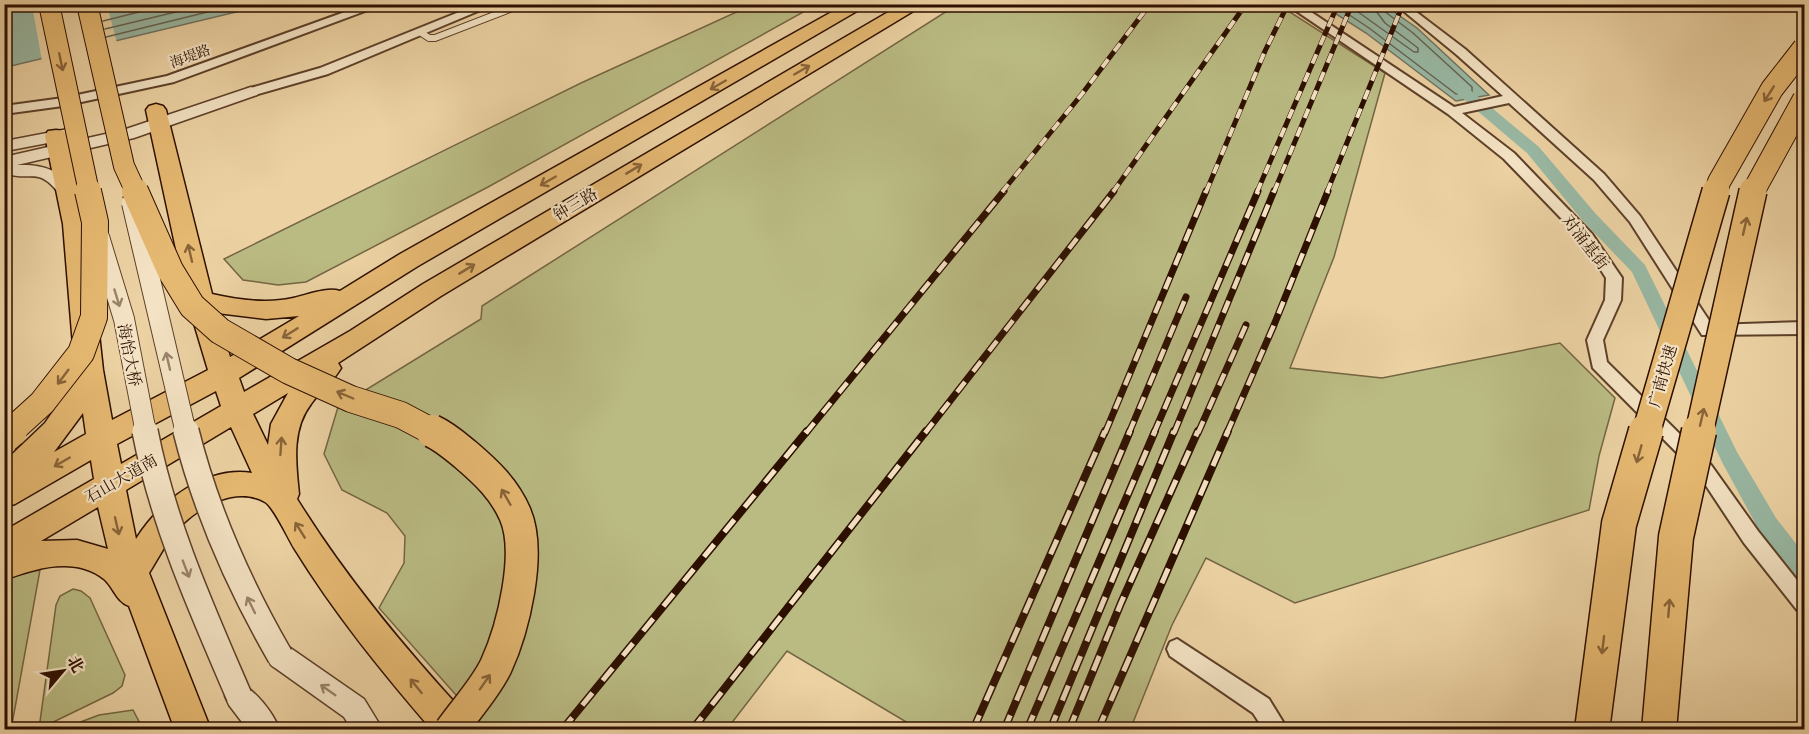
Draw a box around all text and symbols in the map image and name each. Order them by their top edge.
street label: 海堤路 [168,41,213,72]
one-way arrow [56,51,67,71]
one-way arrow [792,64,810,75]
one-way arrow [710,79,727,91]
one-way arrow [1763,86,1776,103]
one-way arrow [625,163,642,175]
one-way arrow [540,175,557,187]
street label: 钟三路 [550,184,601,225]
street label: 对涌基街 [1558,211,1613,273]
one-way arrow [1739,217,1751,236]
one-way arrow [184,244,195,263]
one-way arrow [458,263,475,275]
one-way arrow [112,288,123,307]
street label: 海怡大桥 [114,322,145,388]
one-way arrow [282,328,299,340]
street label: 广南快速 [1645,343,1680,410]
one-way arrow [162,352,174,371]
one-way arrow [56,369,69,385]
one-way arrow [336,389,354,401]
one-way arrow [1697,407,1709,426]
one-way arrow [276,437,287,456]
one-way arrow [1633,444,1644,463]
street label: 石山大道南 [82,450,161,507]
one-way arrow [54,456,71,468]
one-way arrow [500,489,512,506]
one-way arrow [112,515,123,535]
one-way arrow [294,522,306,539]
one-way arrow [181,559,192,577]
one-way arrow [244,597,256,615]
one-way arrow [1664,599,1675,619]
one-way arrow [1597,634,1608,654]
north arrow [33,641,93,701]
text: 北 [63,652,88,676]
one-way arrow [479,675,491,691]
one-way arrow [410,678,423,694]
one-way arrow [320,683,336,696]

